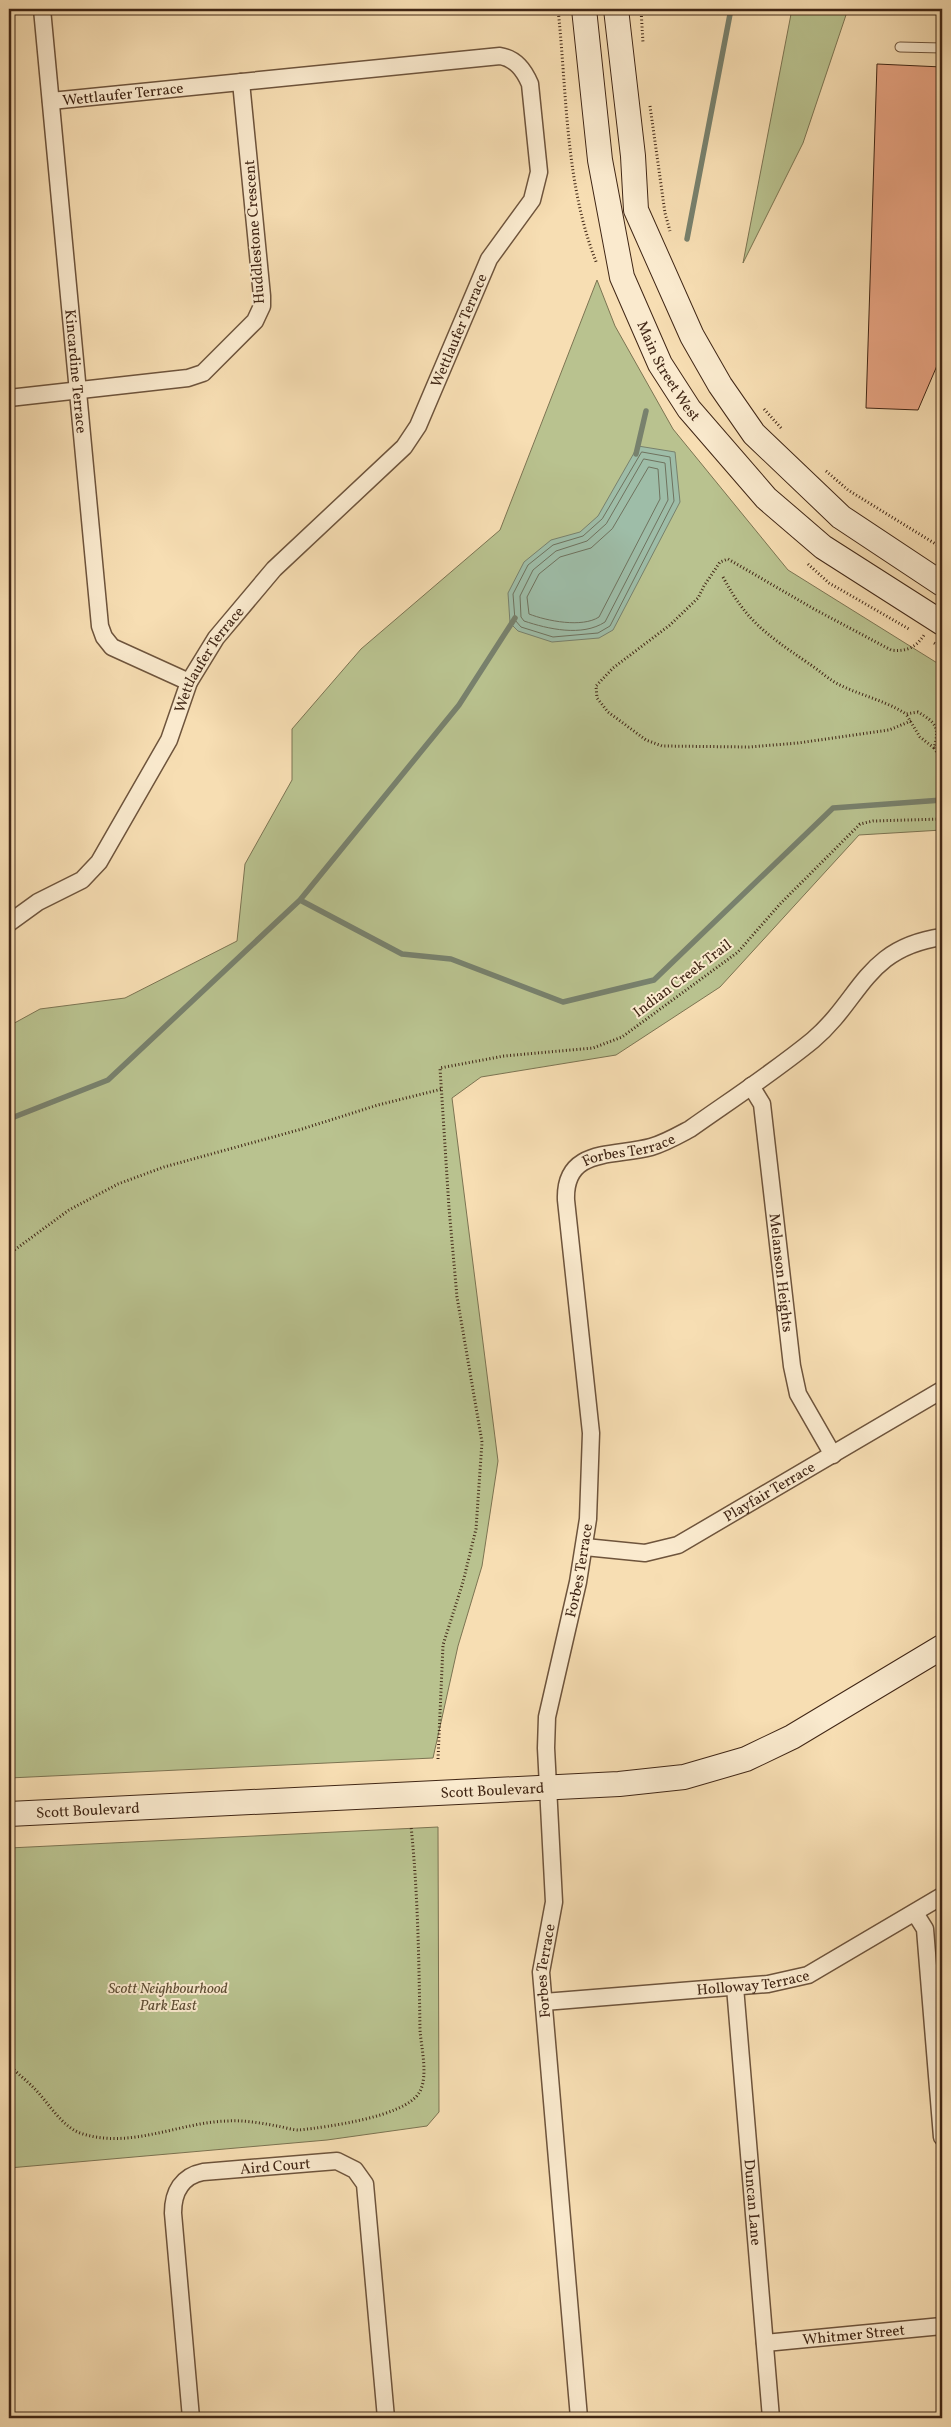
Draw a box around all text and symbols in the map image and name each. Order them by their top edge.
street label: Wettlaufer Terrace [62,79,185,112]
street label: Huddlestone Crescent [240,159,271,305]
street label: Wettlaufer Terrace [427,271,494,391]
street label: Kincardine Terrace [58,309,91,435]
street label: Main Street West [631,318,704,427]
street label: Wettlaufer Terrace [170,603,250,716]
street label: Indian Creek Trail [629,935,737,1023]
street label: Forbes Terrace [579,1129,679,1173]
street label: Melanson Heights [763,1212,797,1333]
street label: Playfair Terrace [720,1458,820,1528]
street label: Forbes Terrace [561,1522,599,1620]
street label: Scott Boulevard [440,1779,545,1805]
street label: Scott Boulevard [36,1799,140,1825]
street label: Forbes Terrace [532,1922,562,2019]
street label: Holloway Terrace [696,1966,812,2002]
park label: Scott Neighbourhood Park East [108,1979,228,2017]
street label: Aird Court [239,2154,311,2181]
street label: Duncan Lane [737,2158,766,2246]
street label: Whitmer Street [802,2321,906,2351]

